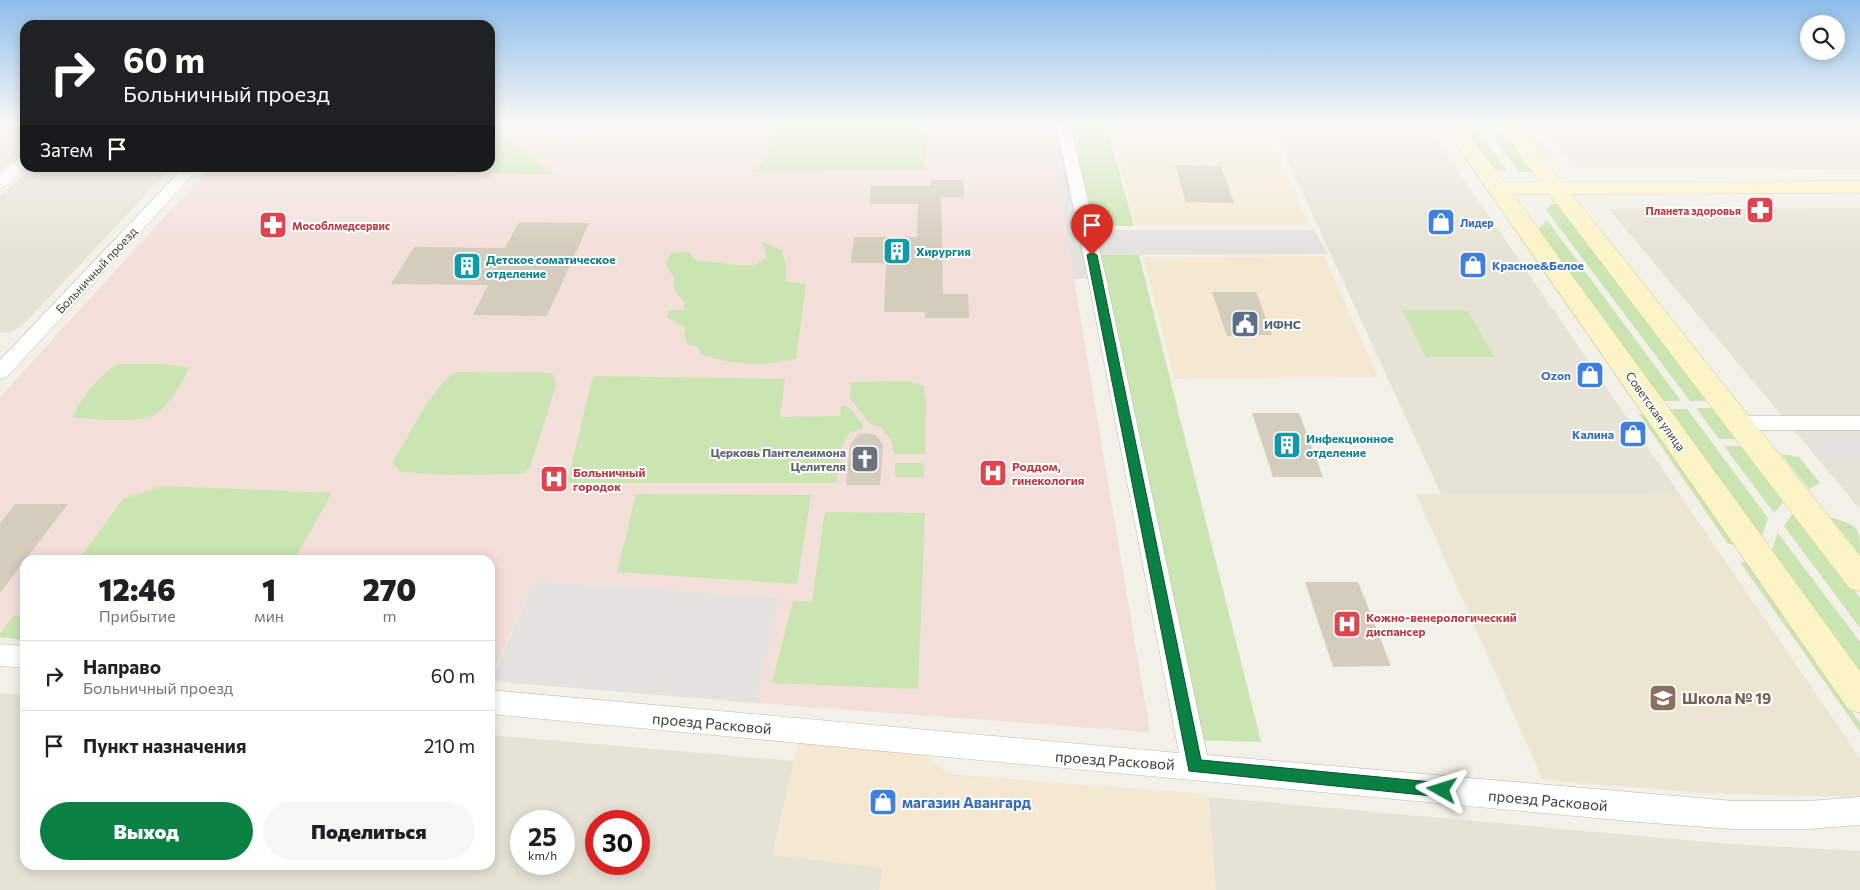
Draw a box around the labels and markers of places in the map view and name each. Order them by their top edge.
pharmacy icon: Планета здоровья [1745,195,1775,225]
pin [1071,204,1113,255]
place label: Планета здоровья [1645,204,1741,217]
shop icon: Лидер [1426,207,1456,237]
pharmacy icon: Мособлмедсервис [258,210,288,240]
place label: Лидер [1460,216,1494,229]
place label: Мособлмедсервис [292,219,390,232]
building icon: Хирургия [882,236,912,266]
place label: Хирургия [916,244,971,258]
shop icon: Красное&Белое [1458,250,1488,280]
building icon: Детское соматическое отделение [452,251,482,281]
place label: Детское соматическое отделение [486,252,616,280]
place label: Красное&Белое [1492,258,1584,272]
public building icon: ИФНС [1230,309,1260,339]
place label: ИФНС [1264,317,1301,331]
shop icon: Ozon [1575,360,1605,390]
place label: Ozon [1541,368,1571,382]
shop icon: Калина [1618,419,1648,449]
place label: Калина [1572,427,1614,441]
building icon: Инфекционное отделение [1272,430,1302,460]
place label: Инфекционное отделение [1306,431,1394,459]
church icon: Церковь Пантелеимона Целителя [850,444,880,474]
place label: Церковь Пантелеимона Целителя [710,445,846,473]
hospital icon: Роддом, гинекология [978,458,1008,488]
place label: Роддом, гинекология [1012,459,1084,487]
hospital icon: Больничный городок [539,464,569,494]
place label: Больничный городок [573,465,645,493]
hospital icon: Кожно-венерологический диспансер [1332,609,1362,639]
place label: Кожно-венерологический диспансер [1366,610,1517,638]
school or university icon: Школа № 19 [1648,683,1678,713]
place label: Школа № 19 [1682,689,1771,707]
shop icon: магазин Авангард [868,787,898,817]
place label: магазин Авангард [902,793,1032,811]

